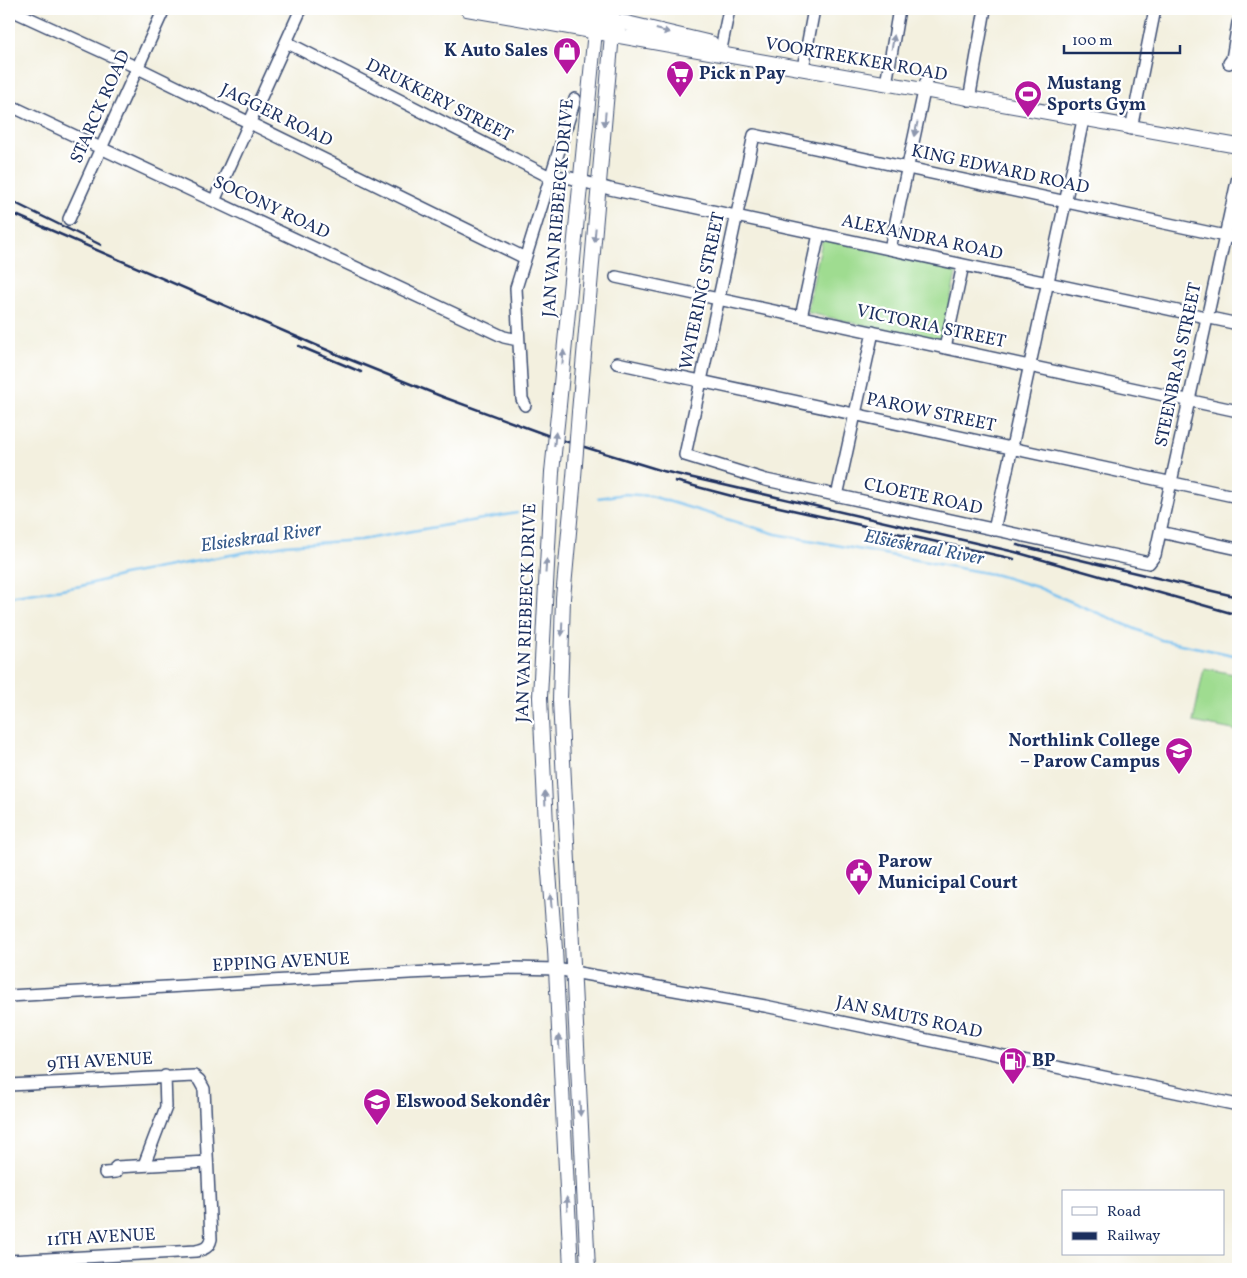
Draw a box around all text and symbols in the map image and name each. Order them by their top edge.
scale bar [1064,22,1181,54]
one-way arrow [655,27,670,35]
text: 100 m [1072,31,1112,52]
street label: VOORTREKKER ROAD [763,32,949,88]
one-way arrow [890,34,898,50]
shop icon: K Auto Sales [552,36,582,75]
place label: K Auto Sales [444,39,548,64]
street label: STARCK ROAD [65,46,137,168]
street label: DRUKKERY STREET [361,53,517,149]
supermarket icon: Pick n Pay [665,59,695,98]
place label: Pick n Pay [699,62,786,87]
place label: Mustang Sports Gym [1047,72,1146,118]
street label: JAGGER ROAD [216,78,336,154]
sports icon: Mustang Sports Gym [1013,79,1043,118]
street label: JAN VAN RIEBEECK DRIVE [537,97,581,318]
one-way arrow [600,112,608,128]
one-way arrow [912,122,920,137]
street label: KING EDWARD ROAD [909,139,1091,201]
street label: SOCONY ROAD [208,170,334,246]
street label: WATERING STREET [674,209,732,372]
street label: ALEXANDRA ROAD [839,209,1005,267]
one-way arrow [591,227,599,243]
street label: STEENBRAS STREET [1149,280,1209,449]
street label: VICTORIA STREET [854,299,1009,355]
one-way arrow [559,348,567,364]
street label: PAROW STREET [864,387,999,439]
one-way arrow [551,430,559,446]
street label: CLOETE ROAD [861,472,985,522]
street label: JAN VAN RIEBEECK DRIVE [511,503,543,723]
water label: Elsieskraal River [199,517,324,559]
water label: Elsieskraal River [862,524,987,573]
one-way arrow [542,558,550,574]
one-way arrow [558,621,566,637]
place label: Northlink College – Parow Campus [1009,729,1160,775]
school or university icon: Northlink College – Parow Campus [1164,736,1194,775]
one-way arrow [540,790,548,806]
place label: Parow Municipal Court [878,850,1018,896]
public building icon: Parow Municipal Court [844,857,874,896]
one-way arrow [547,892,555,908]
street label: EPPING AVENUE [212,947,351,979]
street label: JAN SMUTS ROAD [834,990,984,1046]
one-way arrow [555,1034,563,1050]
fuel station icon: BP [998,1046,1028,1085]
street label: 9TH AVENUE [46,1047,154,1077]
place label: BP [1032,1049,1056,1074]
school or university icon: Elswood Sekondêr [362,1087,392,1126]
place label: Elswood Sekondêr [396,1090,551,1115]
one-way arrow [576,1102,584,1118]
legend [1062,1190,1224,1256]
one-way arrow [563,1196,571,1212]
text: Road [1107,1202,1141,1223]
street label: 11TH AVENUE [46,1223,156,1253]
text: Railway [1107,1226,1160,1247]

